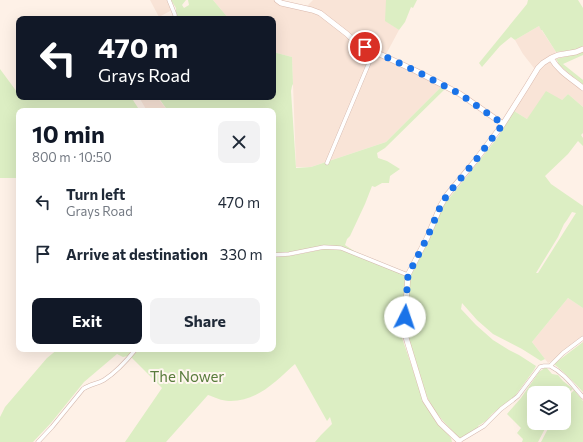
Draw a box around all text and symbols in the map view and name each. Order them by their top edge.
text: 470 m [98,30,178,64]
pin [348,30,382,64]
icon: left [32,32,84,84]
icon: arrive [354,36,376,58]
text: Grays Road [98,64,190,86]
text: 10 min [32,119,105,148]
button: close [218,121,260,163]
text: 800 m · 10:50 [32,149,112,165]
text: Turn left [66,185,125,203]
icon: left [32,191,54,213]
text: 470 m [218,193,260,211]
text: Grays Road [66,203,133,219]
icon: arrive [32,243,54,265]
text: Arrive at destination [66,245,208,263]
text: 330 m [220,245,263,263]
position arrow [384,296,426,338]
button: Exit [32,298,142,344]
button: Share [150,298,260,344]
park label: The Nower [150,367,224,385]
map controls [527,386,571,430]
button: layers [527,386,571,430]

